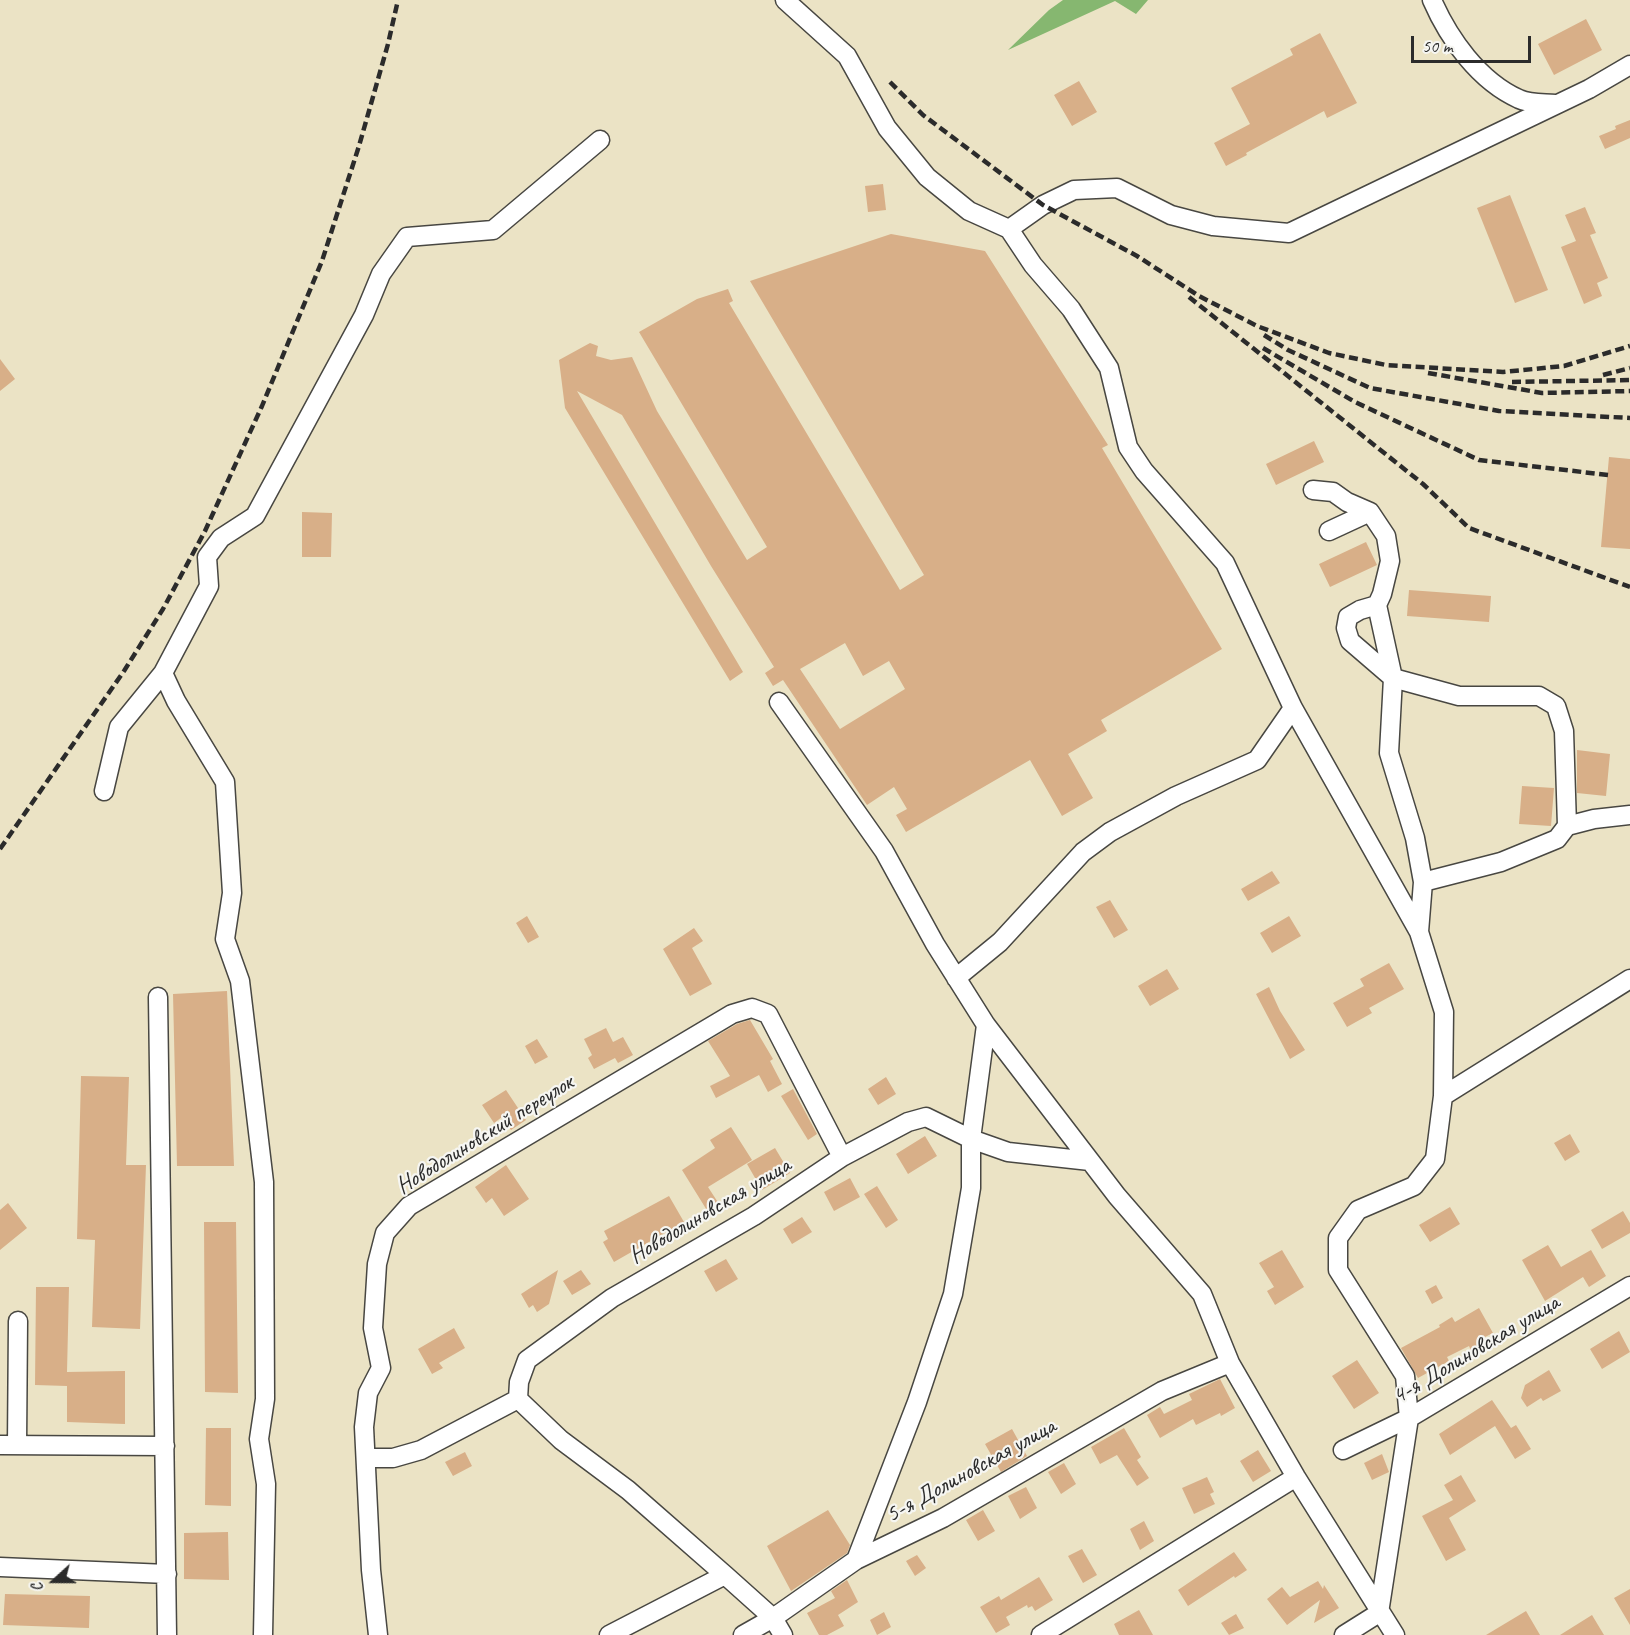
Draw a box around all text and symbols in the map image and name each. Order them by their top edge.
scale bar [1414,24,1534,62]
text: 50 m [1422,35,1453,57]
street label: Новодолиновский переулок [391,1069,579,1201]
street label: Новодолиновская улица [624,1151,796,1271]
street label: 4-я Долиновская улица [1387,1289,1565,1411]
street label: 5-я Долиновская улица [881,1412,1061,1530]
north arrow [24,1551,84,1611]
text: С [26,1580,48,1595]

